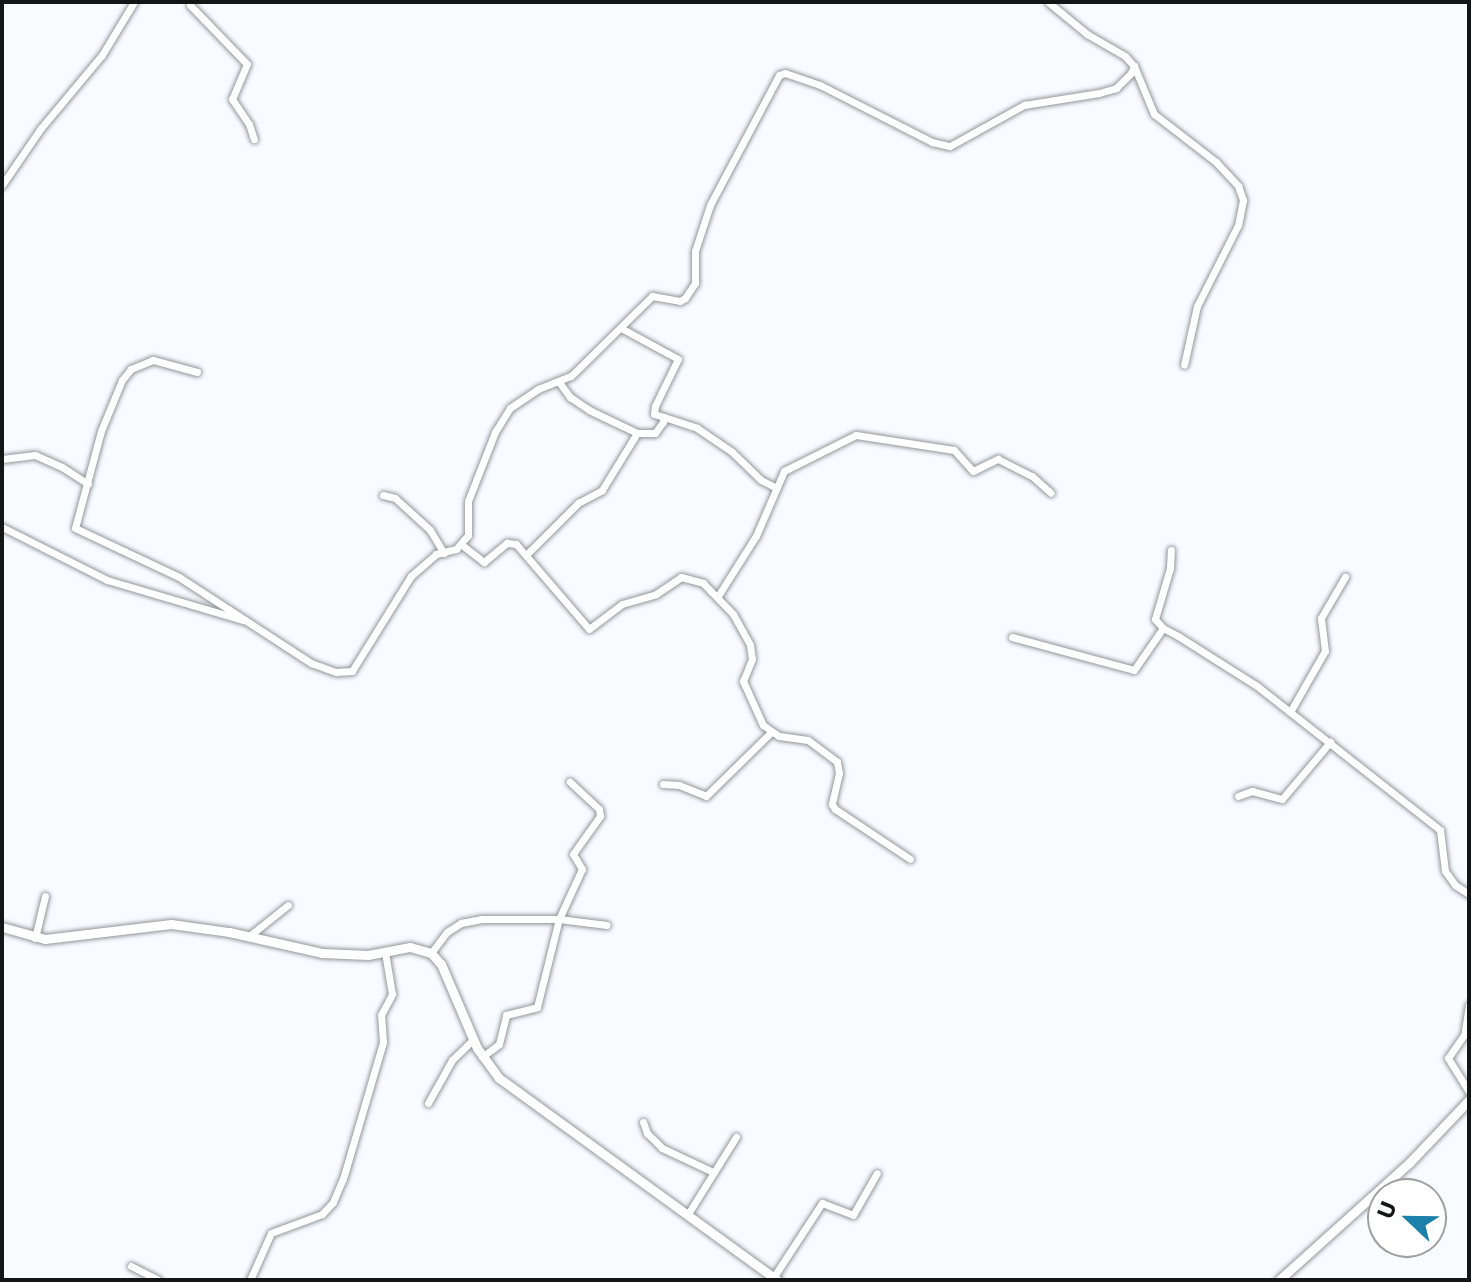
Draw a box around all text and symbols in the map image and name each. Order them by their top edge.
north arrow [1367,1178,1447,1258]
text: U [1371,1197,1402,1222]

